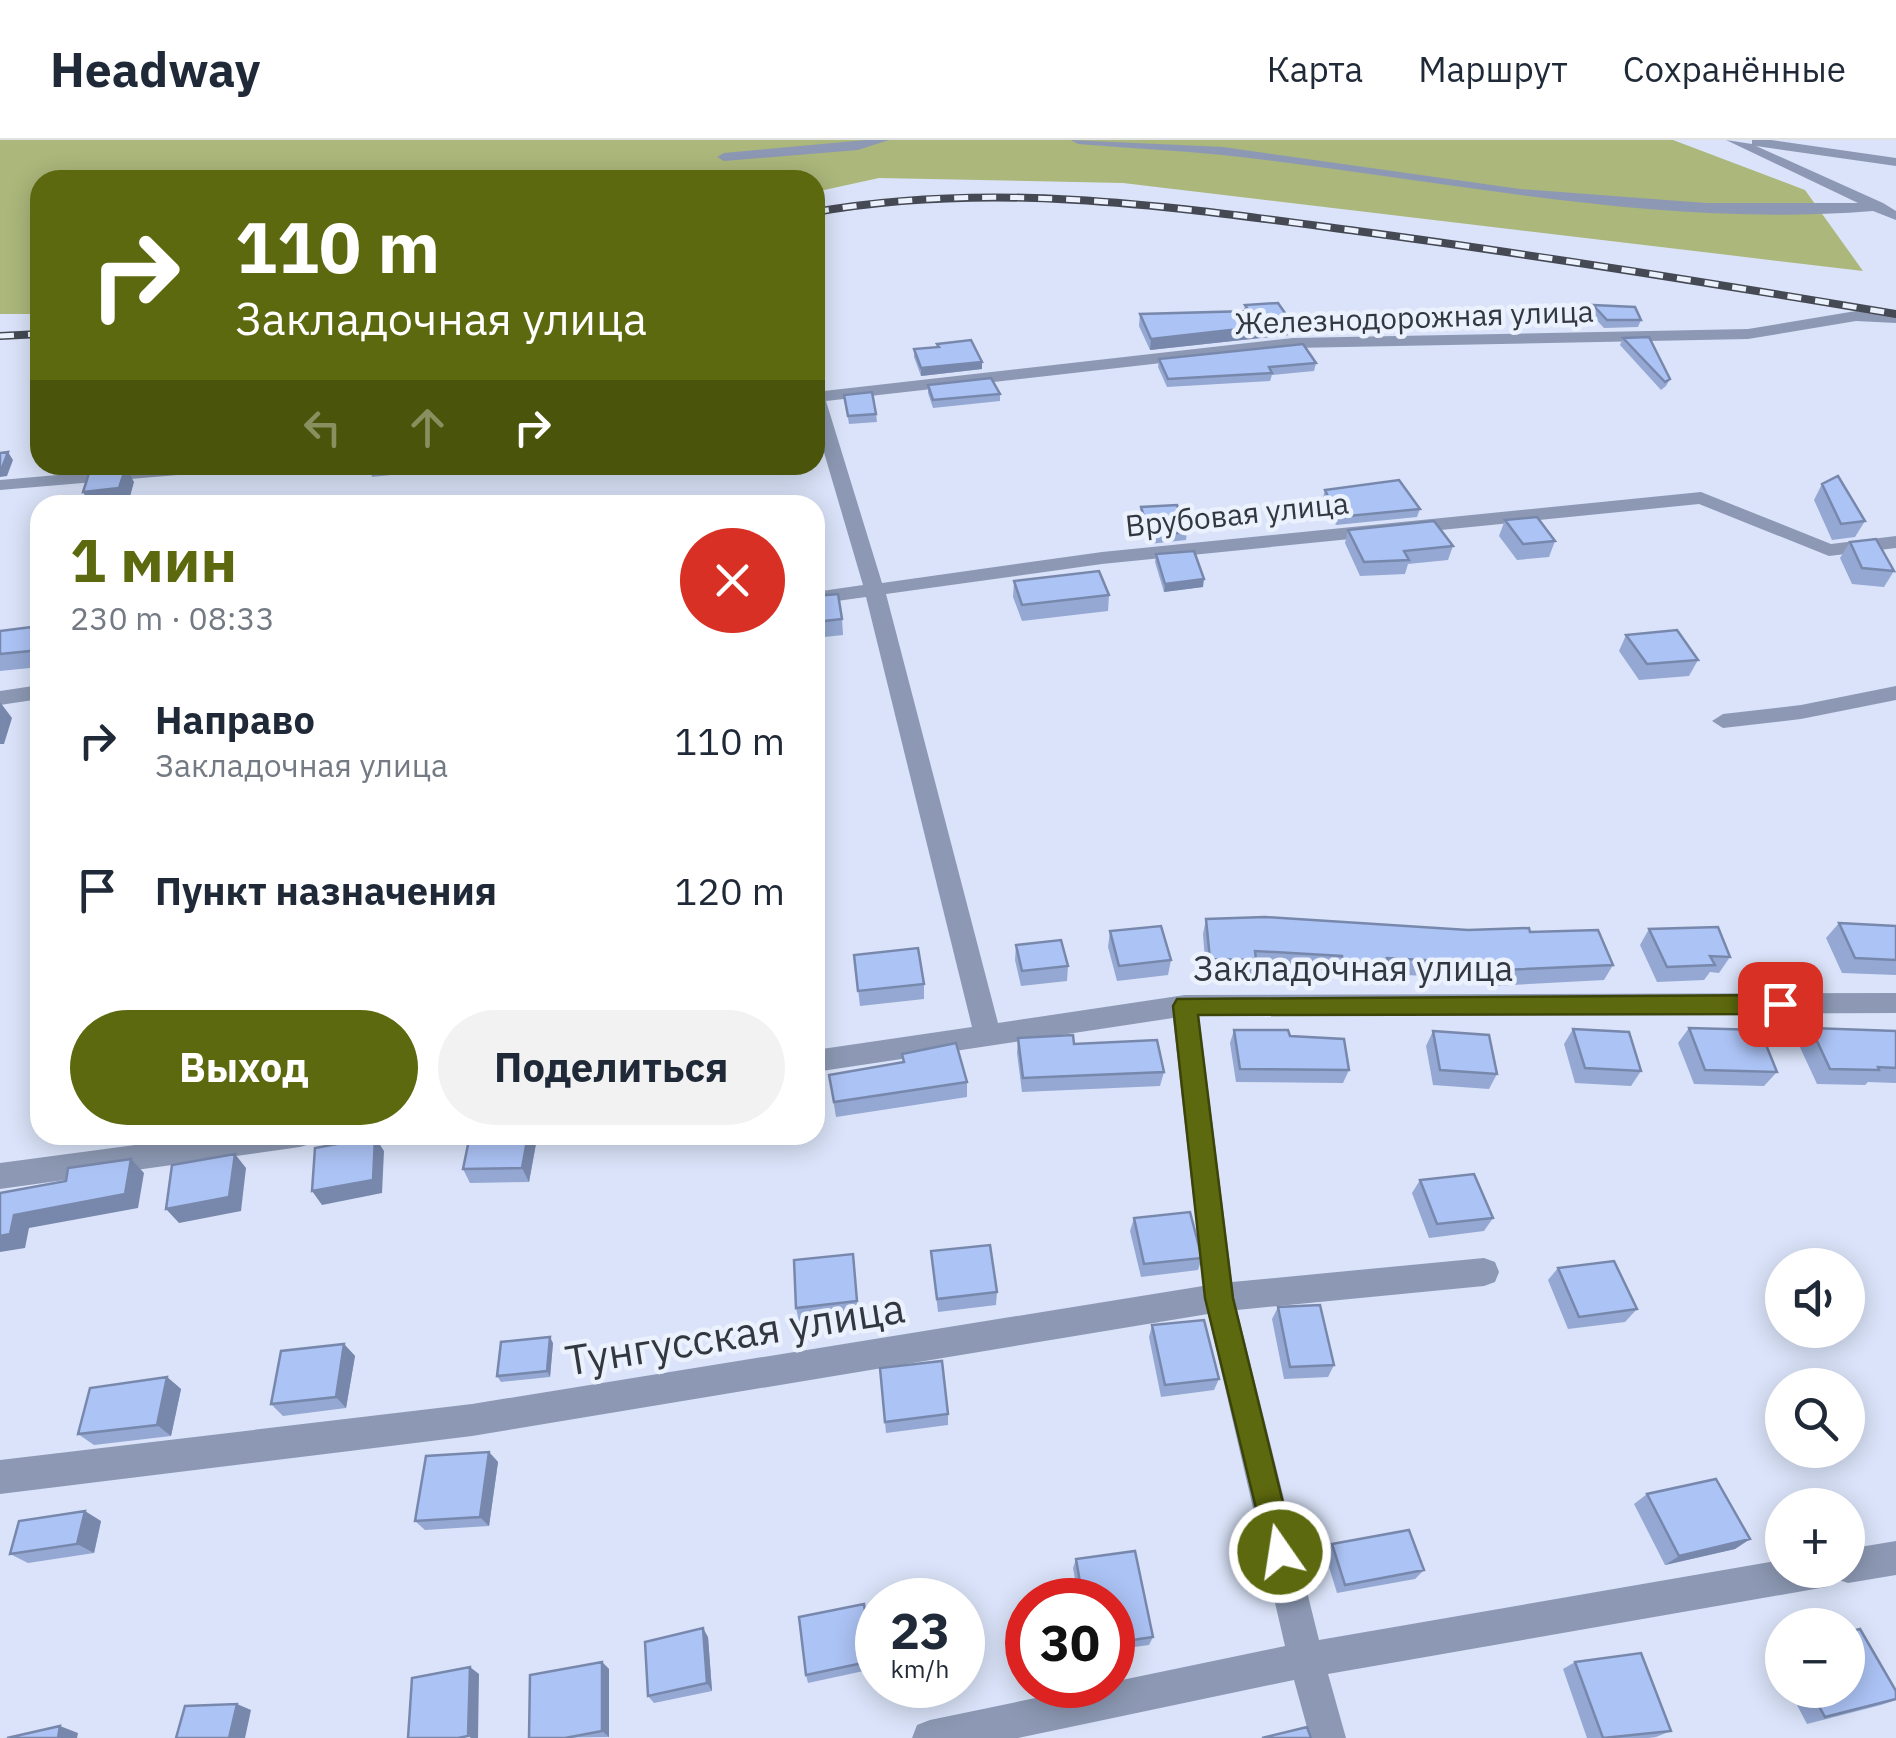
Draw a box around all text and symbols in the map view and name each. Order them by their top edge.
text: Headway [50,38,260,100]
text: Карта [1267,46,1363,92]
text: Маршрут [1418,46,1568,92]
text: Сохранённые [1623,46,1846,92]
text: 110 m [235,201,440,292]
icon: right [70,210,200,340]
text: Закладочная улица [235,289,647,347]
street label: Железнодорожная улица [1234,291,1594,342]
icon: left [295,400,350,455]
icon: ahead [400,400,455,455]
icon: right [505,400,560,455]
street label: Врубовая улица [1123,482,1350,545]
text: 1 мин [70,520,237,599]
button: close [680,528,785,633]
text: 230 m · 08:33 [70,597,275,639]
text: Направо [155,695,315,744]
icon: right [70,713,125,768]
text: 110 m [674,716,785,765]
text: Закладочная улица [155,744,448,786]
icon: arrive [70,863,125,918]
text: Пункт назначения [155,866,497,915]
text: 120 m [674,866,785,915]
street label: Закладочная улица [1193,945,1513,991]
pin [1738,962,1823,1047]
icon: arrive [1753,977,1808,1032]
button: Выход [70,1010,418,1125]
button: Поделиться [438,1010,785,1125]
map controls [1765,1248,1865,1708]
button: sound [1765,1248,1865,1348]
street label: Тунгусская улица [561,1280,909,1387]
button: search [1765,1368,1865,1468]
button: + [1765,1488,1865,1588]
position arrow [1228,1500,1332,1604]
speed limit sign: 30 [1005,1578,1135,1708]
text: 23 [890,1598,950,1663]
button: − [1765,1608,1865,1708]
text: km/h [891,1652,949,1685]

